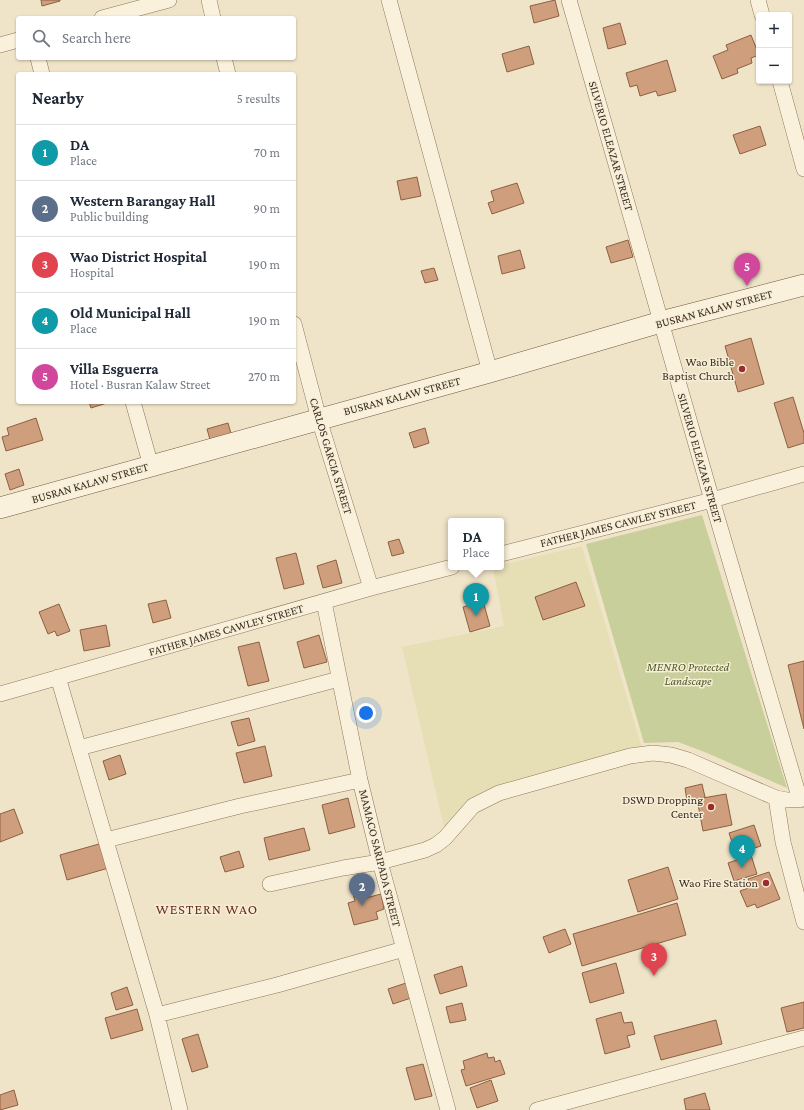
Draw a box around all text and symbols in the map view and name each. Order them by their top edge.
map controls [756,12,792,84]
button: + [756,12,792,48]
search box [16,16,296,60]
icon: search [30,27,52,49]
text: Search here [62,30,131,46]
button: − [756,48,792,84]
street label: SILVERIO ELEAZAR STREET [586,79,636,213]
text: Nearby [32,89,84,108]
text: 5 results [237,91,280,106]
text: DA [70,137,89,153]
text: 1 [43,145,47,160]
text: 70 m [254,145,280,160]
text: Place [70,153,97,168]
text: Western Barangay Hall [70,193,215,209]
text: 2 [42,201,48,216]
text: 90 m [253,201,280,216]
text: Public building [70,209,149,224]
text: Wao District Hospital [70,249,207,265]
pin: 5 [734,253,760,286]
text: 3 [42,257,48,272]
text: 190 m [249,257,280,272]
text: Hospital [70,265,114,280]
street label: BUSRAN KALAW STREET [654,286,775,331]
text: Old Municipal Hall [70,305,191,321]
text: 4 [41,313,49,328]
text: 190 m [249,313,280,328]
text: Place [70,321,97,336]
place label: Wao Bible Baptist Church [662,355,735,383]
text: Villa Esguerra [70,361,159,377]
marker: Wao Bible Baptist Church [737,364,747,374]
text: 5 [42,369,48,384]
text: 270 m [248,369,280,384]
street label: BUSRAN KALAW STREET [342,373,463,418]
text: Hotel · Busran Kalaw Street [70,377,210,392]
street label: SILVERIO ELEAZAR STREET [675,391,725,525]
street label: CARLOS GARCIA STREET [307,396,356,516]
street label: BUSRAN KALAW STREET [30,459,150,506]
street label: FATHER JAMES CAWLEY STREET [538,498,698,550]
popup [448,518,504,570]
text: DA [462,529,482,545]
text: Place [462,545,490,560]
pin: 1 [463,583,489,616]
street label: FATHER JAMES CAWLEY STREET [147,601,305,659]
park label: MENRO Protected Landscape [646,660,729,688]
your location [356,703,376,723]
street label: MAMACO SARIPADA STREET [356,788,404,929]
place label: DSWD Dropping Center [622,793,704,821]
marker: DSWD Dropping Center [706,802,716,812]
pin: 4 [729,835,755,868]
pin: 2 [349,873,375,906]
place label: Wao Fire Station [679,876,759,890]
marker: Wao Fire Station [761,878,771,888]
district label: WESTERN WAO [156,901,258,917]
pin: 3 [641,943,667,976]

